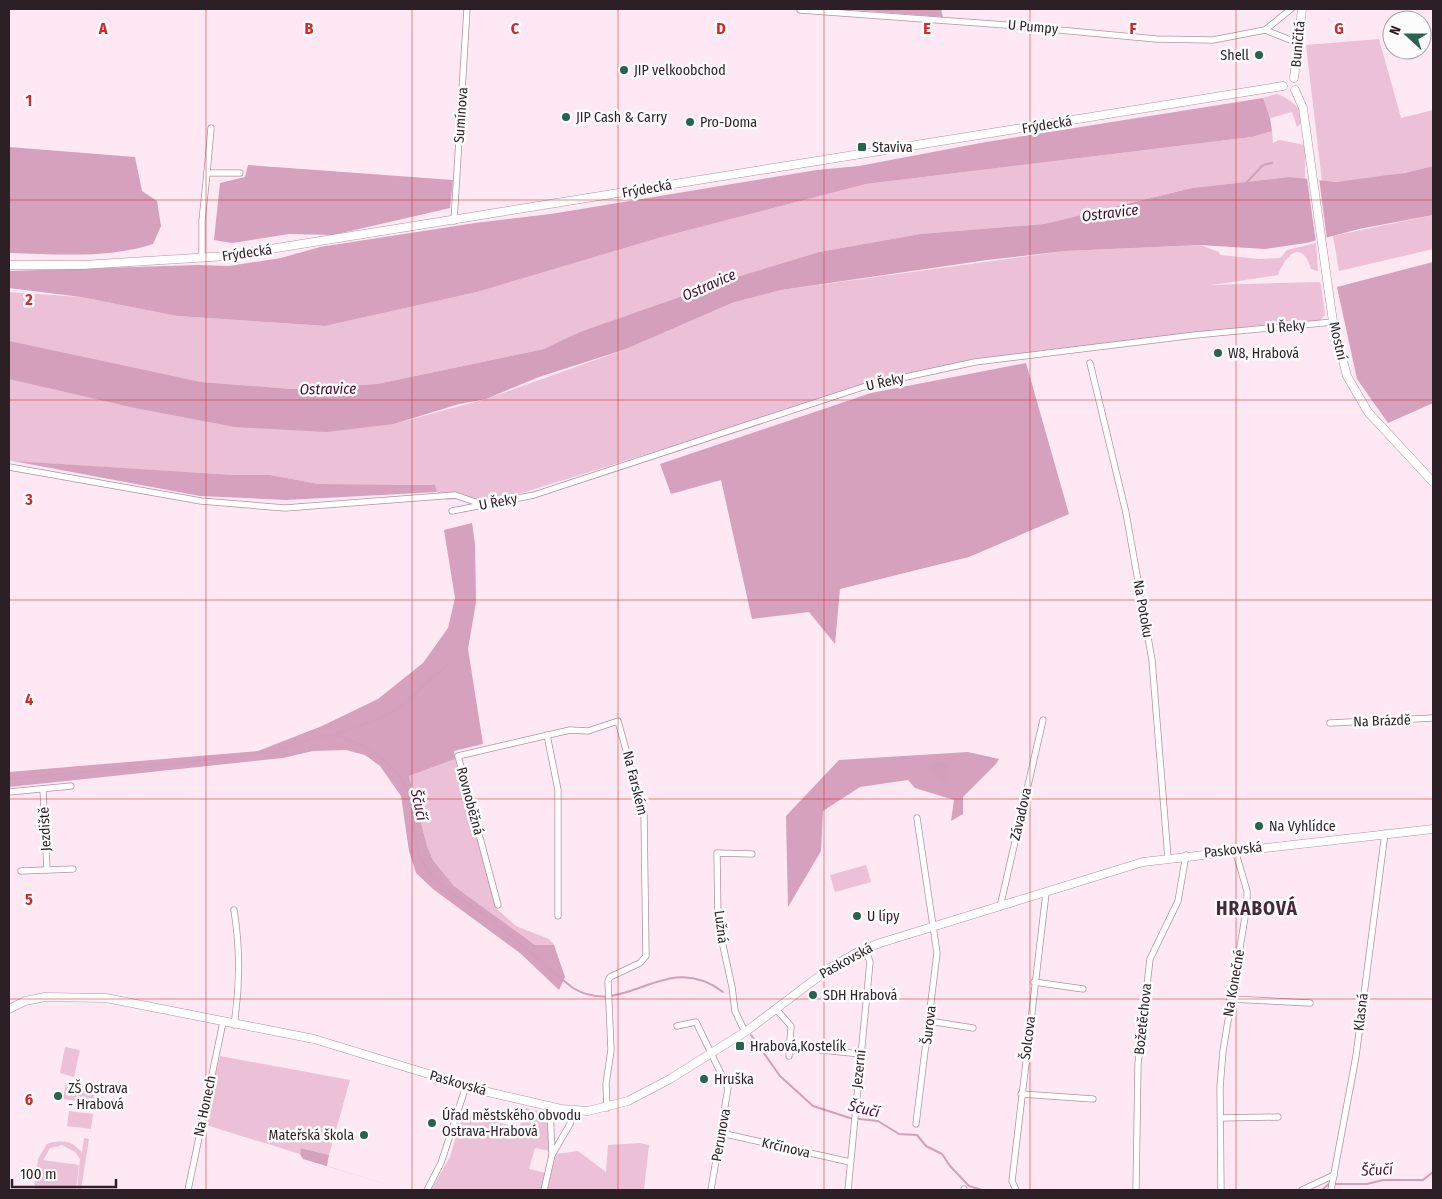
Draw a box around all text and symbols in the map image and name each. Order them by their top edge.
north arrow [1382,10,1432,60]
street label: U Pumpy [1007,16,1060,38]
text: A [98,19,108,38]
text: B [305,19,314,38]
text: C [511,19,520,38]
text: D [716,19,726,38]
text: E [923,19,931,38]
text: F [1129,19,1137,38]
text: G [1334,19,1344,38]
street label: Buničitá [1287,20,1309,68]
text: N [1386,24,1405,37]
place label: Shell [1220,47,1249,64]
marker: Shell [1253,49,1265,61]
place label: JIP velkoobchod [634,62,726,79]
marker: JIP velkoobchod [618,64,630,76]
street label: Sumínova [451,86,471,144]
text: 1 [26,91,32,110]
place label: JIP Cash & Carry [576,109,668,126]
marker: JIP Cash & Carry [560,111,572,123]
street label: Frýdecká [1021,113,1073,137]
place label: Pro-Doma [700,114,757,131]
marker: Pro-Doma [684,116,696,128]
place label: Staviva [872,139,913,156]
marker: Staviva [856,141,868,153]
street label: Frýdecká [621,176,673,202]
water label: Ostravice [1081,201,1139,225]
street label: Frýdecká [221,241,273,265]
water label: Ostravice [679,265,739,305]
text: 2 [24,290,33,309]
street label: U Řeky [1266,316,1307,337]
street label: Mostní [1325,320,1351,362]
place label: W8, Hrabová [1228,345,1299,362]
marker: W8, Hrabová [1212,347,1224,359]
street label: U Řeky [864,368,906,395]
water label: Ostravice [299,380,357,398]
street label: U Řeky [477,489,519,514]
text: 3 [24,490,33,509]
street label: Na Potoku [1130,579,1156,639]
text: 4 [25,690,33,709]
street label: Na Brázdě [1353,711,1411,730]
street label: Na Farském [619,749,651,817]
street label: Rovnoběžná [453,765,487,837]
street label: Závadova [1007,786,1035,842]
water label: Ščučí [407,787,431,824]
street label: Jezdiště [35,806,55,852]
place label: Na Vyhlídce [1269,818,1336,835]
marker: Na Vyhlídce [1253,820,1265,832]
street label: Paskovská [1203,838,1263,862]
text: 5 [25,890,33,909]
district label: HRABOVÁ [1216,895,1298,920]
place label: U lípy [867,908,900,925]
street label: Lužná [711,910,731,945]
marker: U lípy [851,910,863,922]
street label: Paskovská [816,939,876,983]
street label: Na Konečné [1220,948,1248,1018]
street label: Božetěchova [1131,982,1155,1056]
place label: SDH Hrabová [823,987,897,1004]
marker: SDH Hrabová [807,989,819,1001]
street label: Klasná [1350,992,1372,1032]
street label: Šurova [917,1004,940,1045]
street label: Šolcova [1016,1015,1039,1061]
place label: Hrabová,Kostelík [750,1038,847,1055]
marker: Hrabová,Kostelík [734,1040,746,1052]
street label: Jezerní [849,1048,870,1089]
street label: Paskovská [428,1067,489,1099]
place label: Hruška [714,1071,754,1088]
marker: Hruška [698,1073,710,1085]
street label: Na Honech [190,1074,220,1138]
place label: ZŠ Ostrava - Hrabová [68,1079,128,1113]
text: 6 [25,1090,33,1109]
marker: ZŠ Ostrava - Hrabová [52,1090,64,1102]
water label: Ščučí [846,1096,883,1122]
place label: Úřad městského obvodu Ostrava-Hrabová [442,1106,581,1140]
street label: Perunova [708,1107,734,1163]
marker: Úřad městského obvodu Ostrava-Hrabová [426,1117,438,1129]
place label: Mateřská škola [269,1127,354,1144]
marker: Mateřská škola [358,1129,370,1141]
street label: Krčínova [760,1134,812,1162]
scale bar [12,1156,116,1188]
water label: Ščučí [1360,1160,1394,1180]
text: 100 m [20,1165,57,1183]

